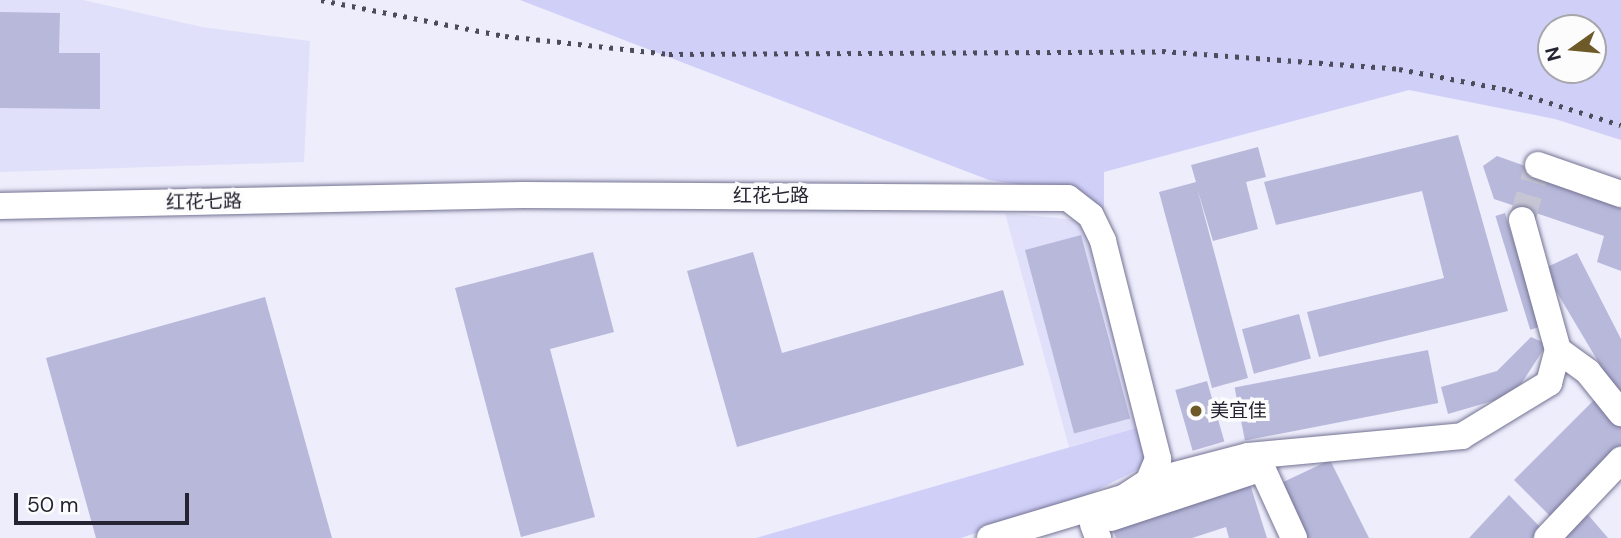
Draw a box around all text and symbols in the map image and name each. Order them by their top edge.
north arrow [1537,14,1607,84]
text: N [1539,44,1567,64]
street label: 红花七路 [733,185,809,207]
street label: 红花七路 [166,190,242,214]
place label: 美宜佳 [1210,400,1267,422]
marker: 美宜佳 [1188,403,1204,419]
scale bar [18,478,192,522]
text: 50 m [27,491,78,519]

